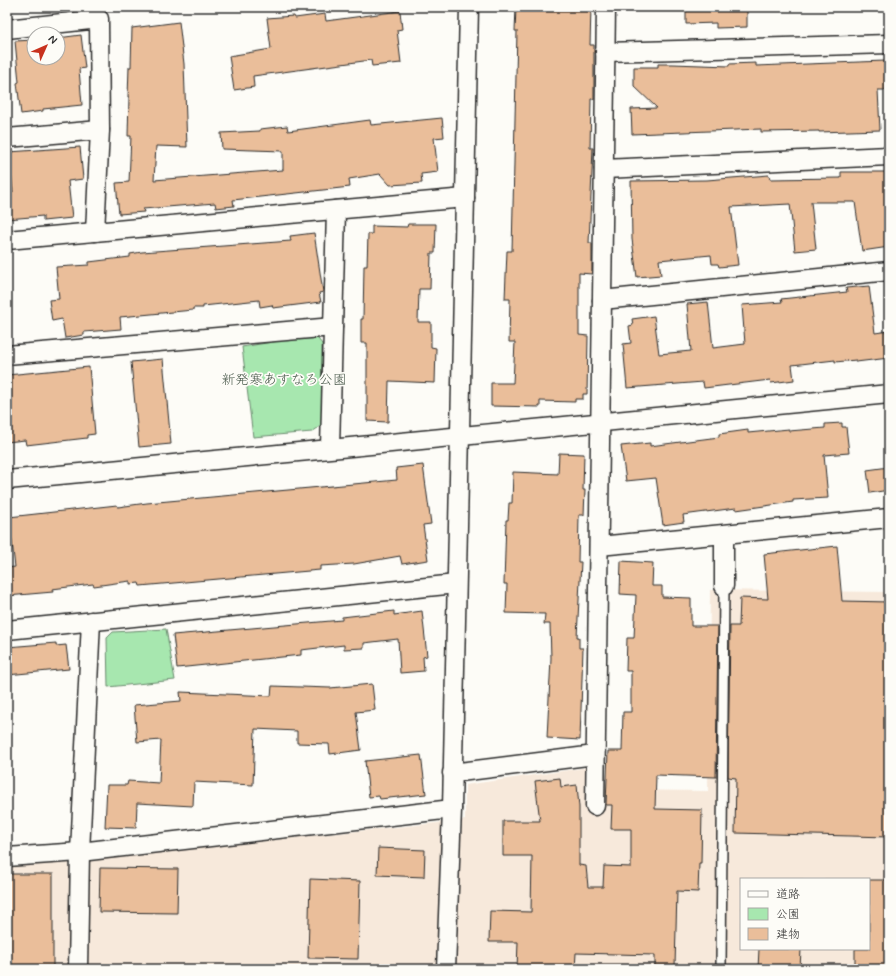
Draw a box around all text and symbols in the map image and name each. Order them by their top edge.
north arrow [26,26,66,66]
text: N [45,32,60,47]
park label: 新発寒あすなろ公園 [221,371,347,389]
legend [740,878,870,950]
text: 道路 [776,887,800,903]
text: 公園 [776,907,800,923]
text: 建物 [776,927,800,943]

